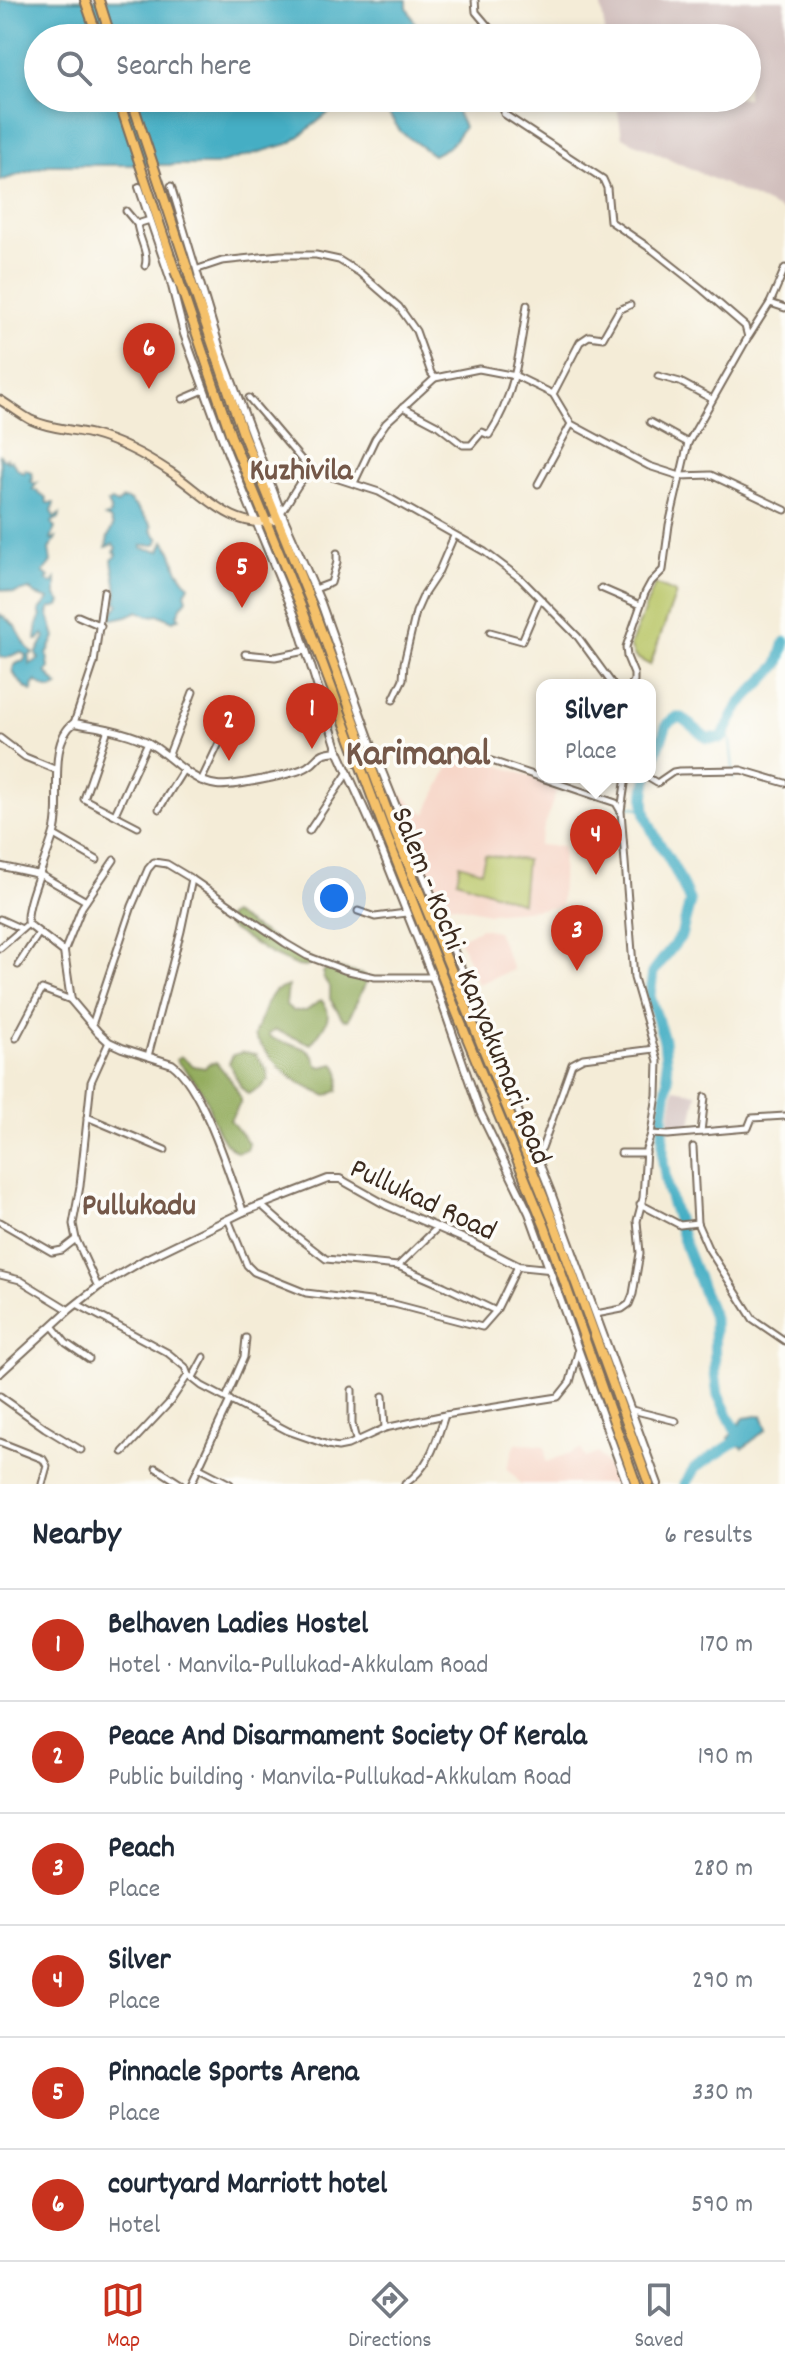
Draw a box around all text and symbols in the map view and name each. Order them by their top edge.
search box [24,24,761,112]
icon: search [52,46,96,90]
text: Search here [116,47,252,90]
pin: 6 [123,323,175,389]
district label: Kuzhivila [249,450,354,496]
pin: 5 [216,542,268,608]
popup [536,679,656,783]
pin: 1 [286,683,338,749]
text: Silver [565,691,627,734]
pin: 2 [203,695,255,761]
district label: Karimanal [346,729,491,784]
text: Place [565,734,617,771]
street label: Salem - Kochi - Kanyakumari Road [377,801,560,1172]
pin: 4 [570,809,622,875]
your location [314,878,354,918]
pin: 3 [551,905,603,971]
street label: Pullukad Road [342,1149,502,1255]
district label: Pullukadu [82,1185,196,1231]
text: Nearby [32,1512,121,1561]
text: 6 results [664,1518,753,1555]
text: Belhaven Ladies Hostel [108,1605,368,1648]
text: 1 [55,1627,61,1664]
text: 170 m [699,1627,753,1664]
text: Hotel · Manvila-Pullukad-Akkulam Road [108,1648,488,1685]
text: Peace And Disarmament Society Of Kerala [108,1717,587,1760]
text: 2 [52,1739,64,1776]
text: 190 m [697,1739,753,1776]
text: Public building · Manvila-Pullukad-Akkulam Road [108,1760,572,1797]
text: Peach [108,1829,175,1872]
text: 3 [52,1851,64,1888]
text: 280 m [693,1851,753,1888]
text: Place [108,1872,160,1909]
text: Silver [108,1941,171,1984]
text: 4 [53,1963,63,2000]
text: 290 m [692,1963,753,2000]
text: Place [108,1984,160,2021]
text: Pinnacle Sports Arena [108,2053,359,2096]
text: 5 [52,2075,64,2112]
text: 330 m [692,2075,753,2112]
text: Place [108,2096,160,2133]
text: courtyard Marriott hotel [108,2165,387,2208]
text: 6 [52,2187,64,2224]
text: 590 m [691,2187,753,2224]
text: Hotel [108,2208,160,2245]
tab: Map [101,2278,145,2357]
tab: Directions [348,2278,432,2357]
tab: Saved [634,2278,684,2357]

